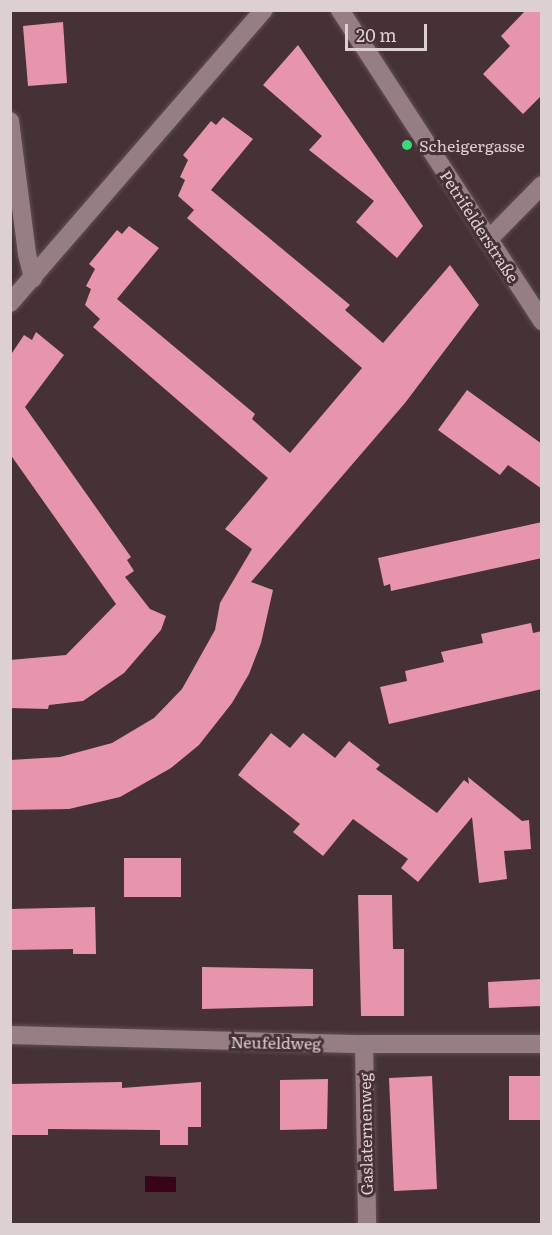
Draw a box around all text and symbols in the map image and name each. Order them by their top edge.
scale bar [348,12,430,50]
text: 20 m [356,21,397,48]
place label: Scheigergasse [419,135,525,155]
marker: Scheigergasse [400,138,414,152]
street label: Petrifelderstraße [437,166,523,286]
street label: Neufeldweg [231,1032,321,1052]
street label: Gaslaternenweg [354,1072,376,1196]

